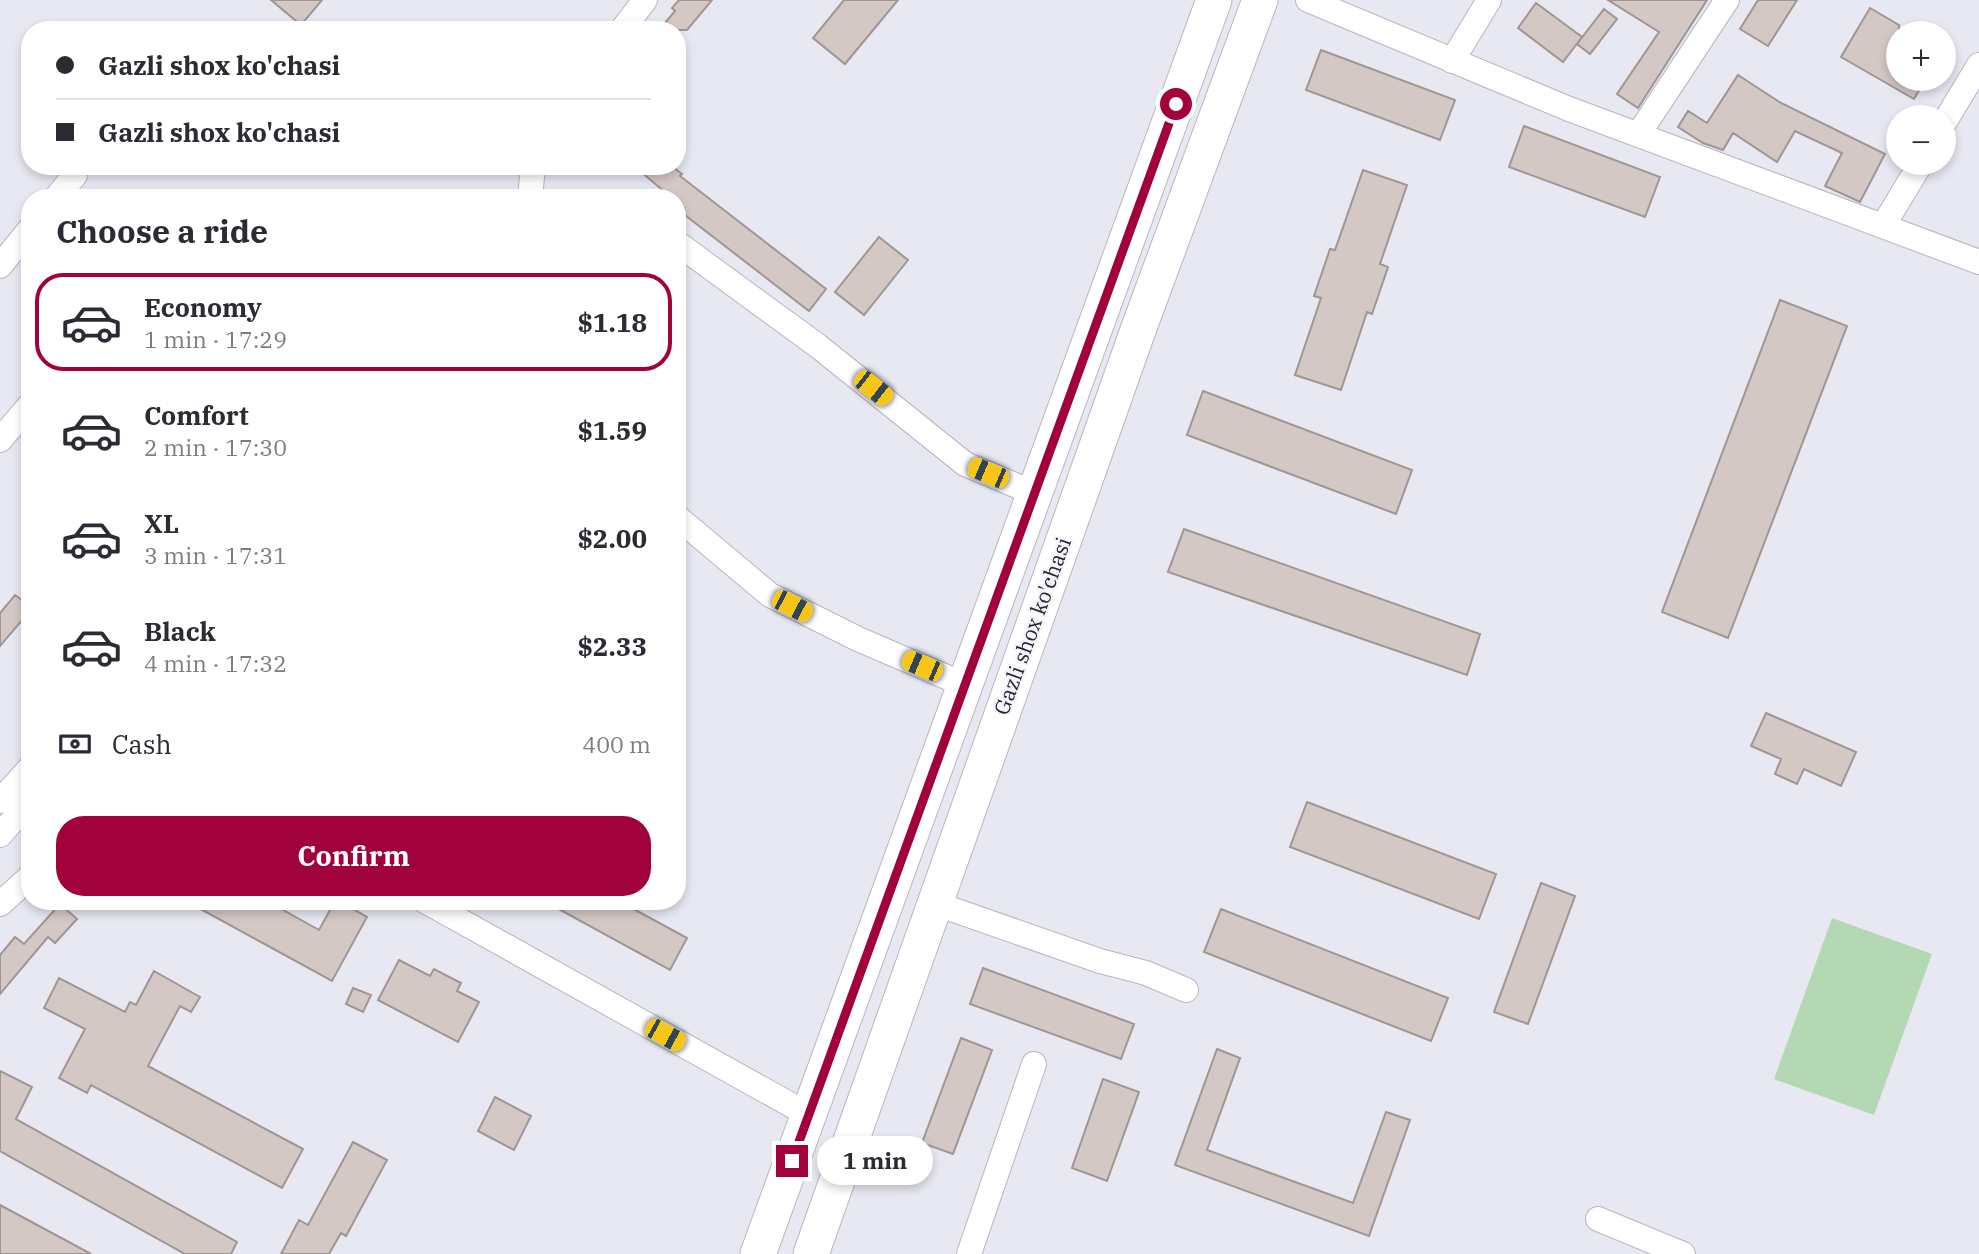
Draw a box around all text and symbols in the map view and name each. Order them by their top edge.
map controls [1886,21,1956,175]
button: + [1886,21,1956,91]
text: Gazli shox ko'chasi [98,48,340,82]
route start [1160,88,1192,120]
button: − [1886,105,1956,175]
text: Gazli shox ko'chasi [98,115,340,149]
text: Choose a ride [56,210,268,252]
text: Economy [144,290,262,324]
icon: car [60,291,123,354]
text: $1.18 [577,305,647,339]
text: 1 min · 17:29 [144,324,287,354]
car [850,367,897,409]
text: Comfort [144,398,249,432]
icon: car [60,399,123,462]
text: $1.59 [577,413,647,447]
text: 2 min · 17:30 [144,432,287,462]
car [965,455,1012,491]
text: XL [144,506,179,540]
icon: car [60,507,123,570]
text: $2.00 [577,521,647,555]
street label: Gazli shox ko'chasi [987,533,1077,719]
text: 3 min · 17:31 [144,540,287,570]
car [769,587,816,625]
text: Black [144,614,216,648]
icon: car [60,615,123,678]
text: $2.33 [577,629,647,663]
text: 4 min · 17:32 [144,648,287,678]
car [899,648,946,684]
icon: cash [56,725,94,763]
text: Cash [112,727,172,761]
text: 400 m [582,729,651,759]
button: Confirm [56,816,651,896]
car [642,1016,689,1054]
callout: 1 min [816,1136,932,1186]
route end [776,1145,808,1177]
text: 1 min [843,1145,907,1175]

